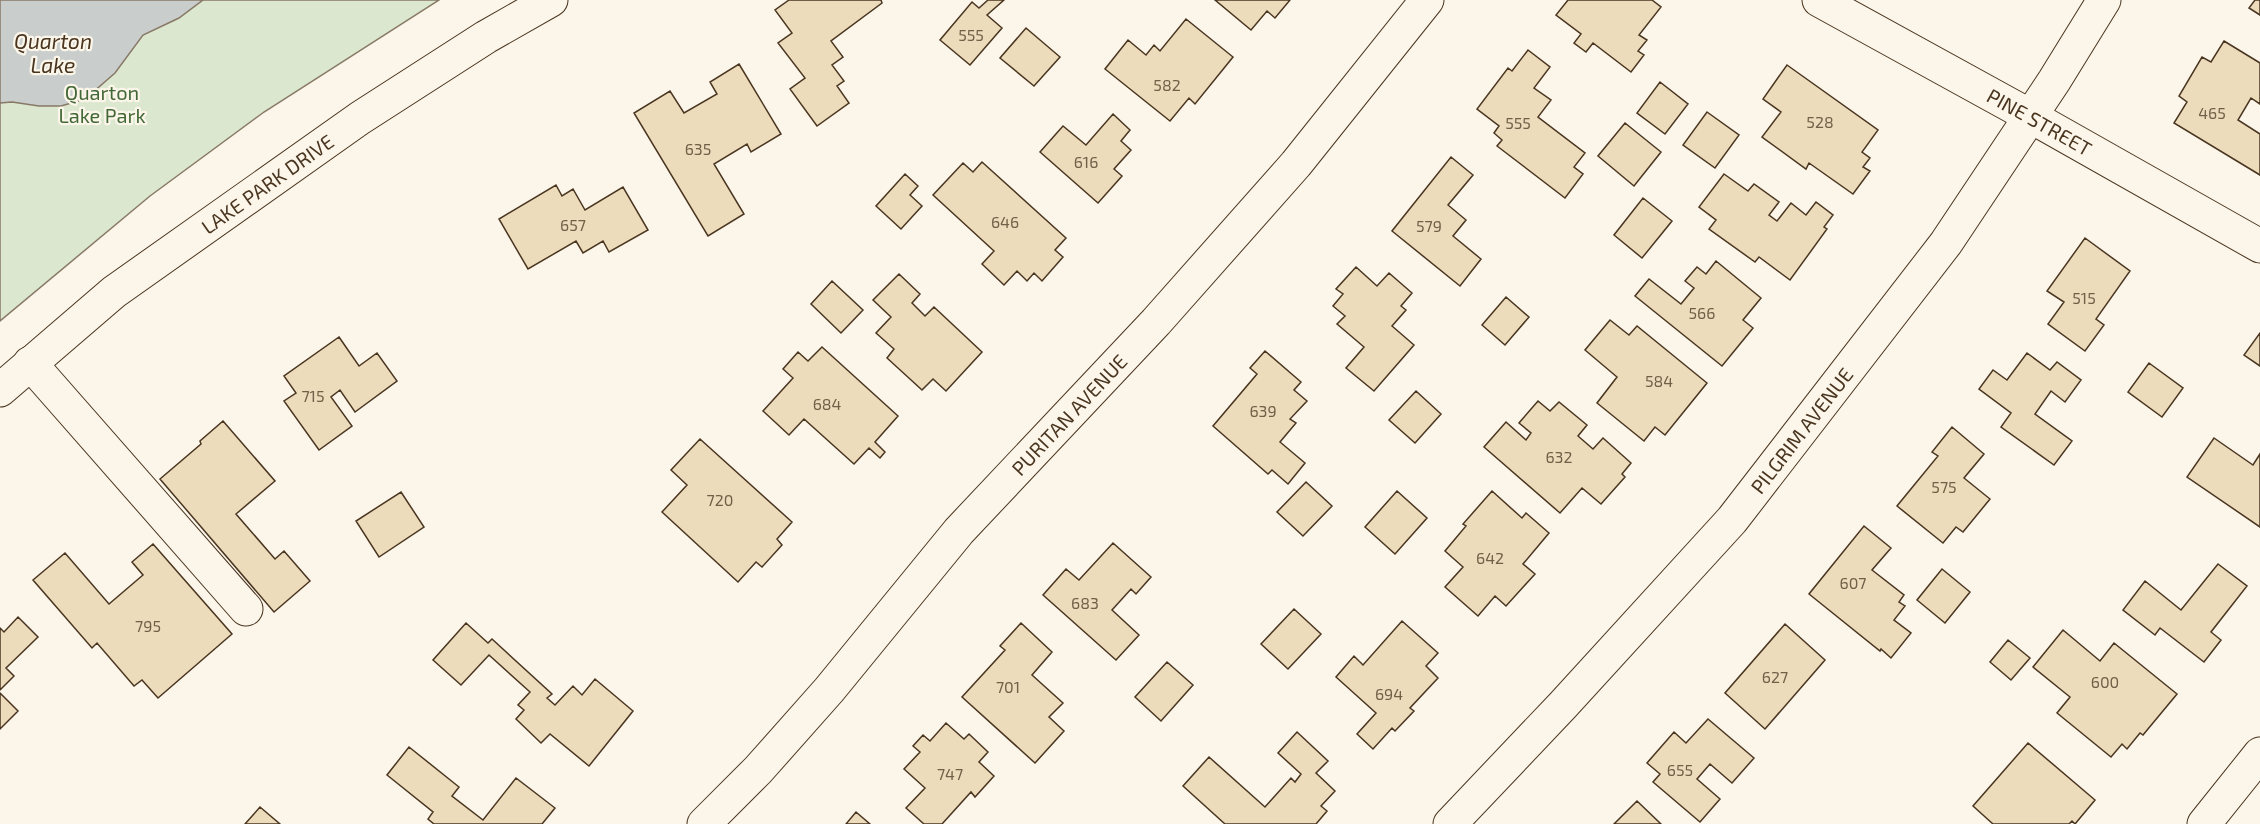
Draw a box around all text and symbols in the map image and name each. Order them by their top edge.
house number: 555 [958,25,984,44]
water label: Quarton Lake [14,28,92,77]
house number: 582 [1153,75,1181,94]
park label: Quarton Lake Park [58,80,146,127]
street label: PINE STREET [1983,83,2097,161]
house number: 465 [2198,103,2226,122]
house number: 528 [1806,112,1834,131]
house number: 555 [1505,113,1531,132]
street label: LAKE PARK DRIVE [196,129,338,239]
house number: 635 [685,139,711,158]
house number: 616 [1074,152,1098,171]
house number: 646 [991,212,1019,231]
house number: 657 [560,215,586,234]
house number: 579 [1416,216,1442,235]
house number: 515 [2072,288,2096,307]
house number: 566 [1689,303,1715,322]
street label: PURITAN AVENUE [1006,349,1132,480]
street label: PILGRIM AVENUE [1745,363,1857,498]
house number: 584 [1645,371,1673,390]
house number: 715 [301,386,325,405]
house number: 684 [813,394,842,413]
house number: 639 [1249,401,1277,420]
house number: 632 [1545,447,1573,466]
house number: 575 [1931,477,1957,496]
house number: 720 [707,490,733,509]
house number: 642 [1476,548,1504,567]
house number: 607 [1840,573,1867,592]
house number: 683 [1071,593,1099,612]
house number: 795 [135,616,161,635]
house number: 627 [1762,667,1788,686]
house number: 600 [2091,672,2119,691]
house number: 701 [996,677,1020,696]
house number: 694 [1375,684,1403,703]
house number: 655 [1667,760,1693,779]
house number: 747 [937,764,963,783]

